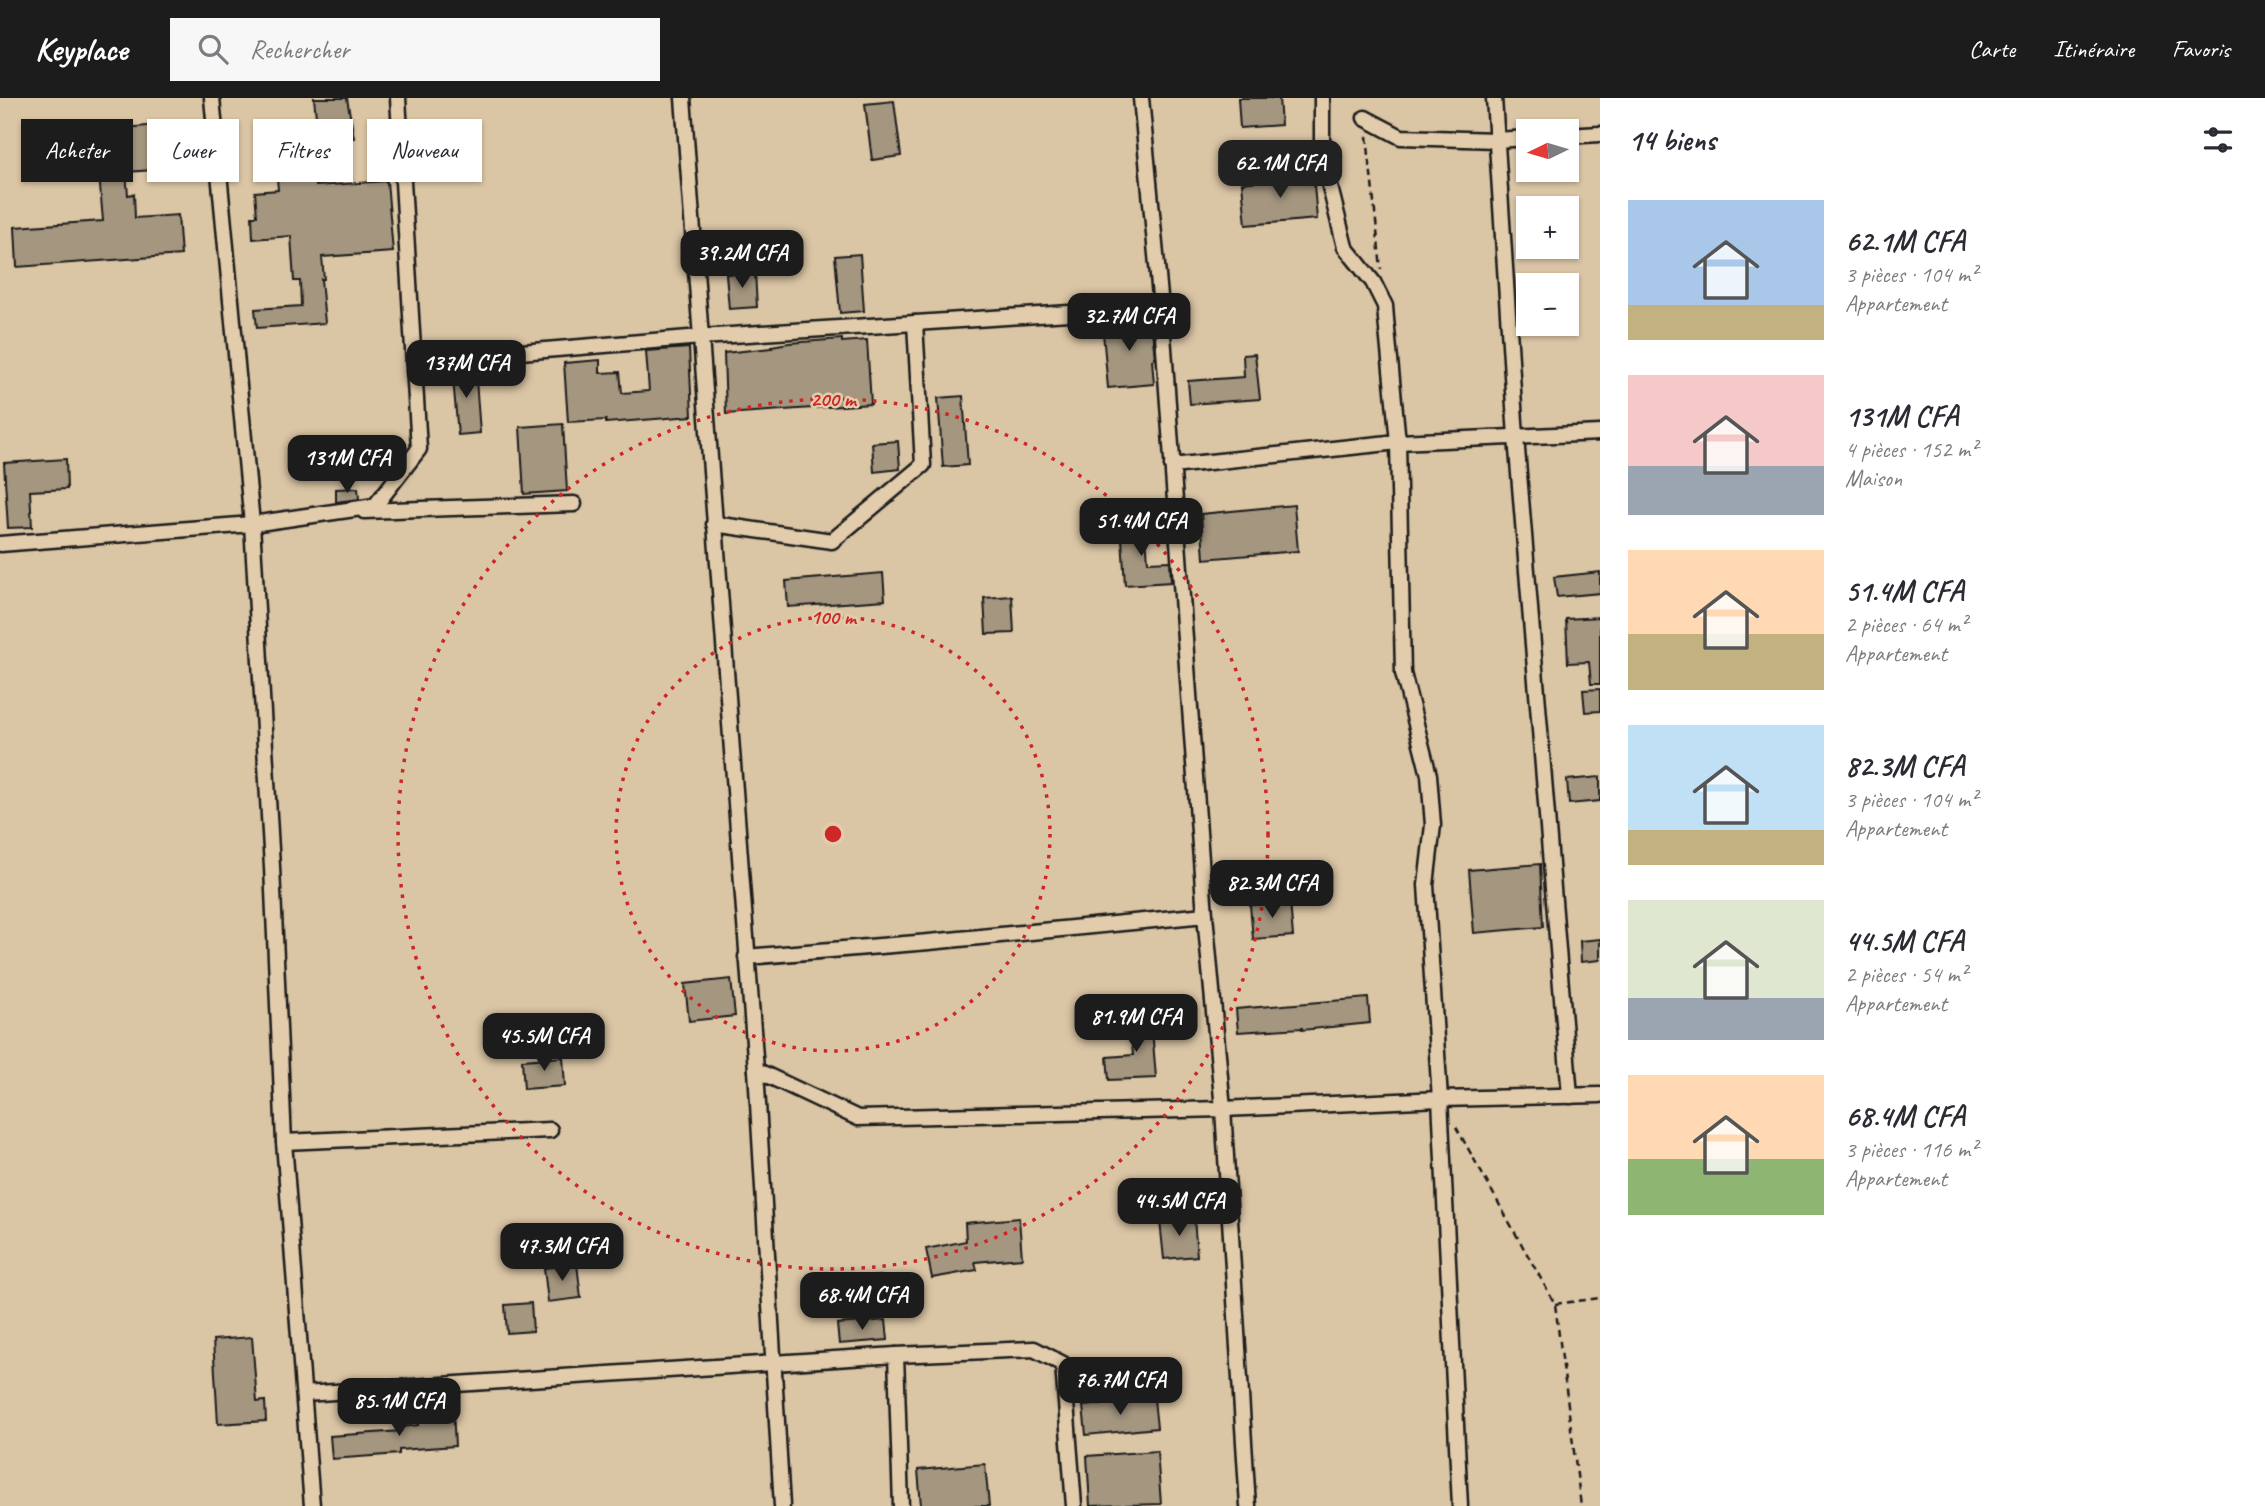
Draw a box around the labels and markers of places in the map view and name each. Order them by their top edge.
pin: 62.1M CFA [1200,140,1360,200]
pin: 39.2M CFA [662,230,822,290]
pin: 32.7M CFA [1049,294,1209,353]
pin: 137M CFA [394,341,538,400]
pin: 131M CFA [275,436,419,495]
pin: 51.4M CFA [1061,498,1221,558]
centre of rings [821,822,845,846]
pin: 82.3M CFA [1192,860,1352,920]
pin: 81.9M CFA [1056,995,1216,1054]
pin: 45.5M CFA [464,1014,624,1073]
pin: 44.5M CFA [1099,1178,1259,1238]
pin: 47.3M CFA [482,1224,642,1283]
pin: 68.4M CFA [782,1272,942,1332]
pin: 76.7M CFA [1040,1358,1200,1417]
pin: 85.1M CFA [319,1378,479,1438]

